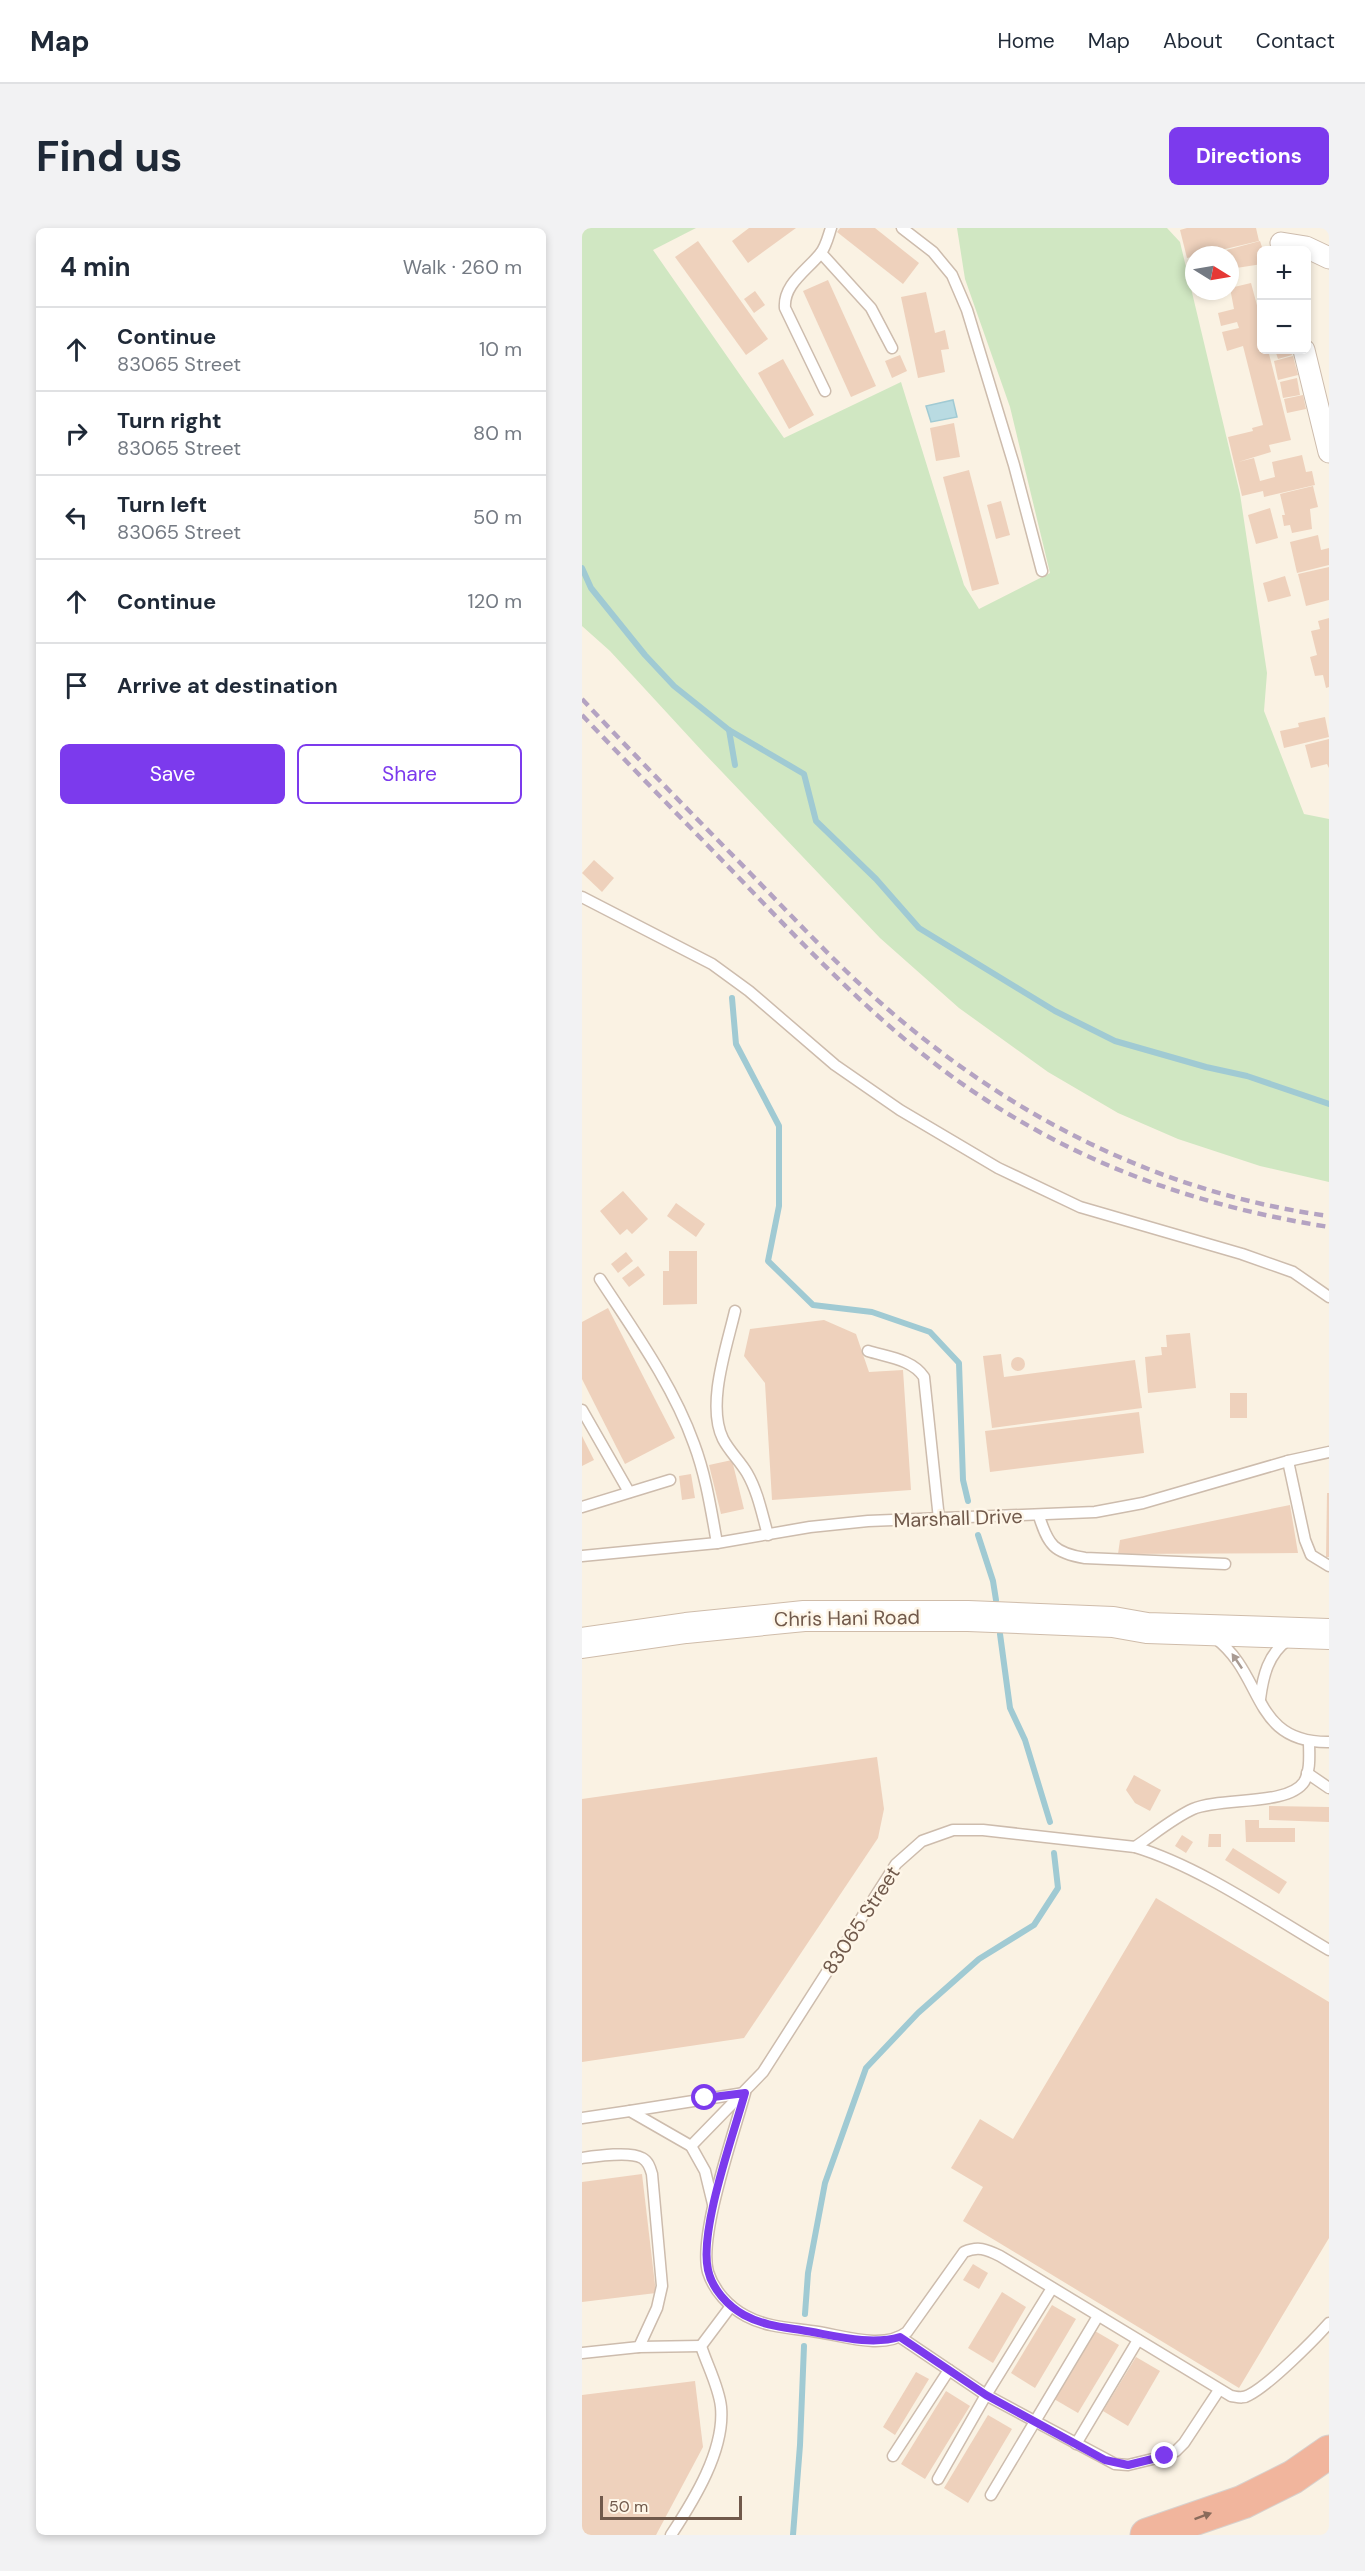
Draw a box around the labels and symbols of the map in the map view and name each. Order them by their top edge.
north arrow [1185,246,1239,300]
street label: Marshall Drive [893,1503,1023,1533]
street label: Chris Hani Road [774,1604,920,1632]
one-way arrow [1232,1653,1243,1669]
street label: 83065 Street [816,1861,906,1979]
route start [691,2084,717,2110]
route end [1151,2442,1177,2468]
scale bar [600,2493,742,2520]
one-way arrow [1194,2511,1212,2521]

